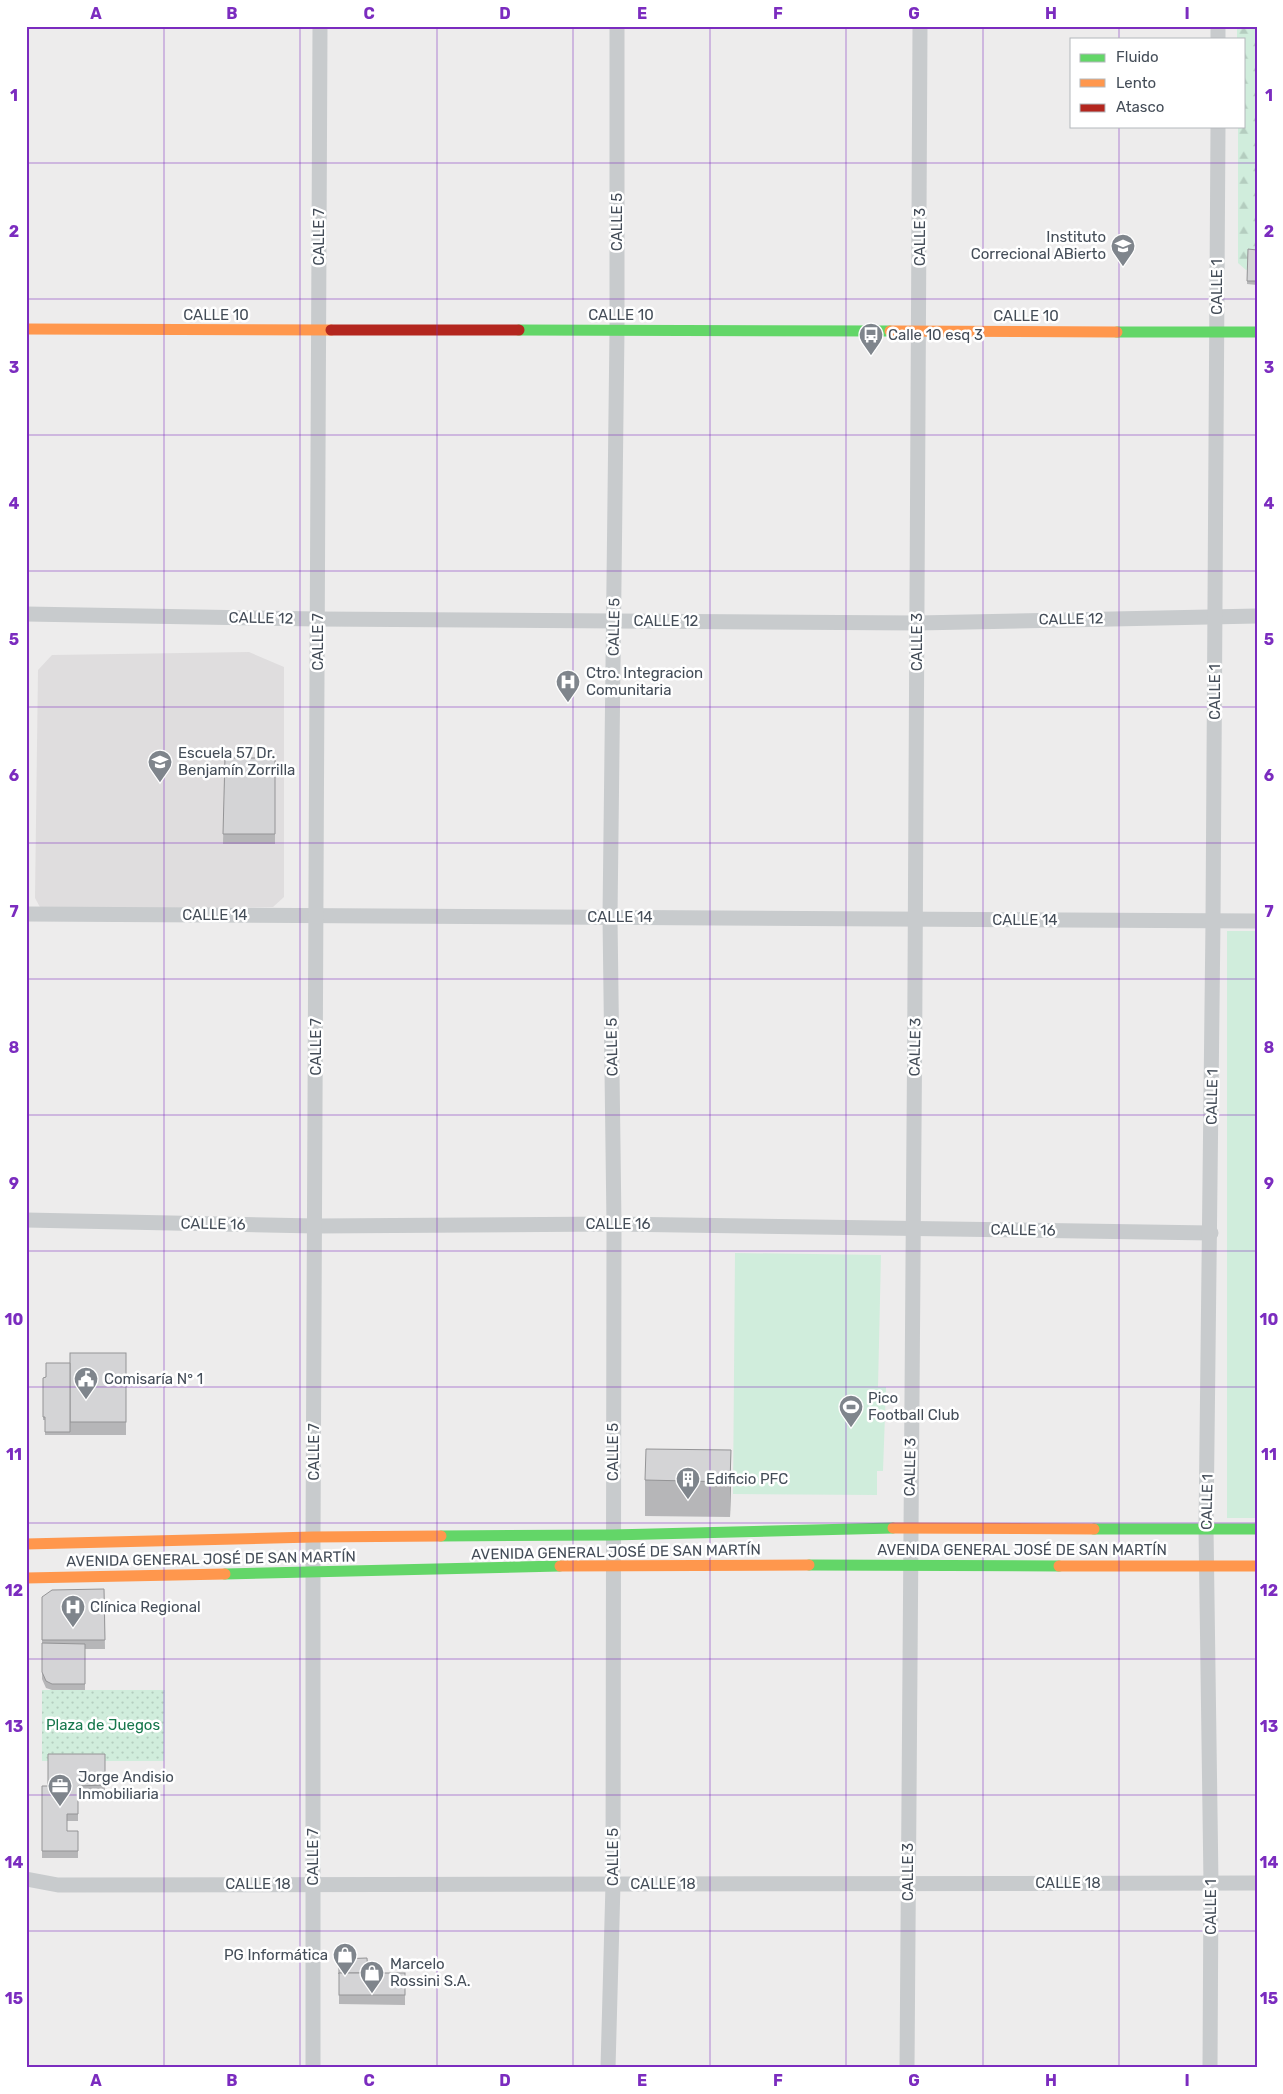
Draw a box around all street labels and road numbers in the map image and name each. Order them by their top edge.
street label: CALLE 5 [608,193,626,251]
street label: CALLE 7 [310,208,328,266]
street label: CALLE 3 [911,208,929,266]
street label: CALLE 1 [1208,259,1226,315]
street label: CALLE 10 [183,306,249,324]
street label: CALLE 10 [588,306,654,324]
street label: CALLE 10 [993,307,1059,325]
street label: CALLE 5 [604,598,624,656]
street label: CALLE 12 [228,608,294,628]
street label: CALLE 12 [1038,609,1104,629]
street label: CALLE 12 [634,612,699,630]
street label: CALLE 7 [309,613,327,671]
street label: CALLE 3 [908,613,926,671]
street label: CALLE 1 [1206,664,1224,720]
street label: CALLE 14 [182,906,248,924]
street label: CALLE 14 [587,908,653,926]
street label: CALLE 14 [992,911,1058,929]
street label: CALLE 7 [307,1018,325,1076]
street label: CALLE 5 [602,1018,622,1076]
street label: CALLE 3 [905,1018,925,1076]
street label: CALLE 1 [1203,1069,1221,1125]
street label: CALLE 16 [180,1214,246,1234]
street label: CALLE 16 [585,1215,651,1233]
street label: CALLE 16 [990,1220,1056,1240]
street label: CALLE 7 [305,1423,323,1481]
street label: CALLE 5 [604,1423,622,1481]
street label: CALLE 3 [900,1438,920,1496]
street label: CALLE 1 [1198,1474,1216,1530]
street label: AVENIDA GENERAL JOSÉ DE SAN MARTÍN [471,1540,761,1564]
street label: AVENIDA GENERAL JOSÉ DE SAN MARTÍN [877,1541,1167,1559]
street label: AVENIDA GENERAL JOSÉ DE SAN MARTÍN [66,1547,356,1571]
street label: CALLE 7 [304,1828,322,1886]
street label: CALLE 5 [604,1828,622,1886]
street label: CALLE 3 [899,1843,917,1901]
street label: CALLE 18 [1035,1874,1101,1892]
street label: CALLE 18 [225,1875,291,1893]
street label: CALLE 18 [630,1875,696,1893]
street label: CALLE 1 [1202,1879,1220,1935]

